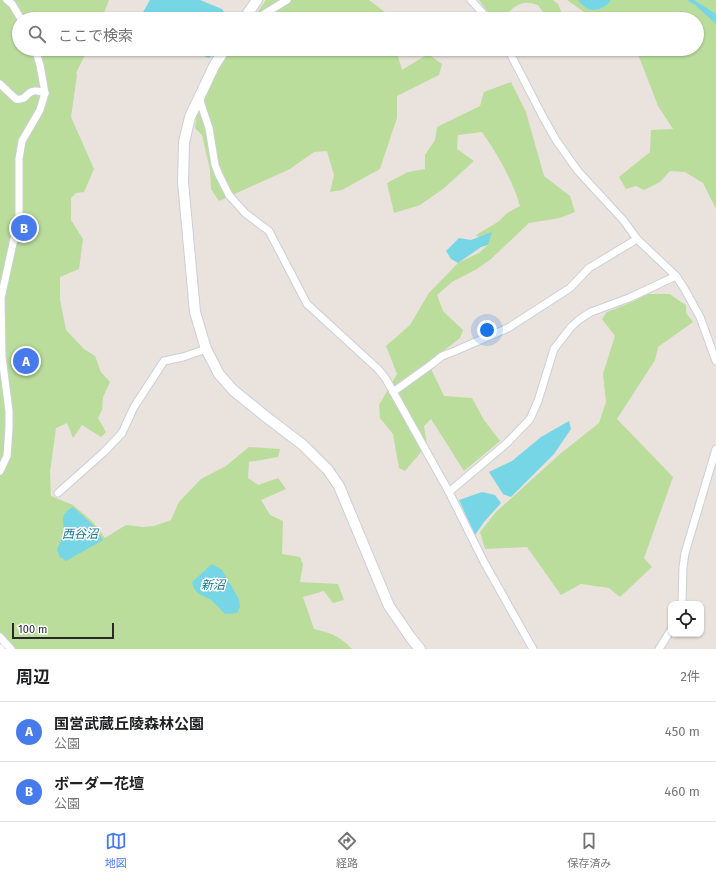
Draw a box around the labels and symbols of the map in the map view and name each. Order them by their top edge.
pin: B [11,213,37,243]
your location [477,320,497,340]
pin: A [13,346,39,376]
water label: 西谷沼 [62,527,100,541]
water label: 新沼 [201,578,227,592]
scale bar [12,621,114,640]

